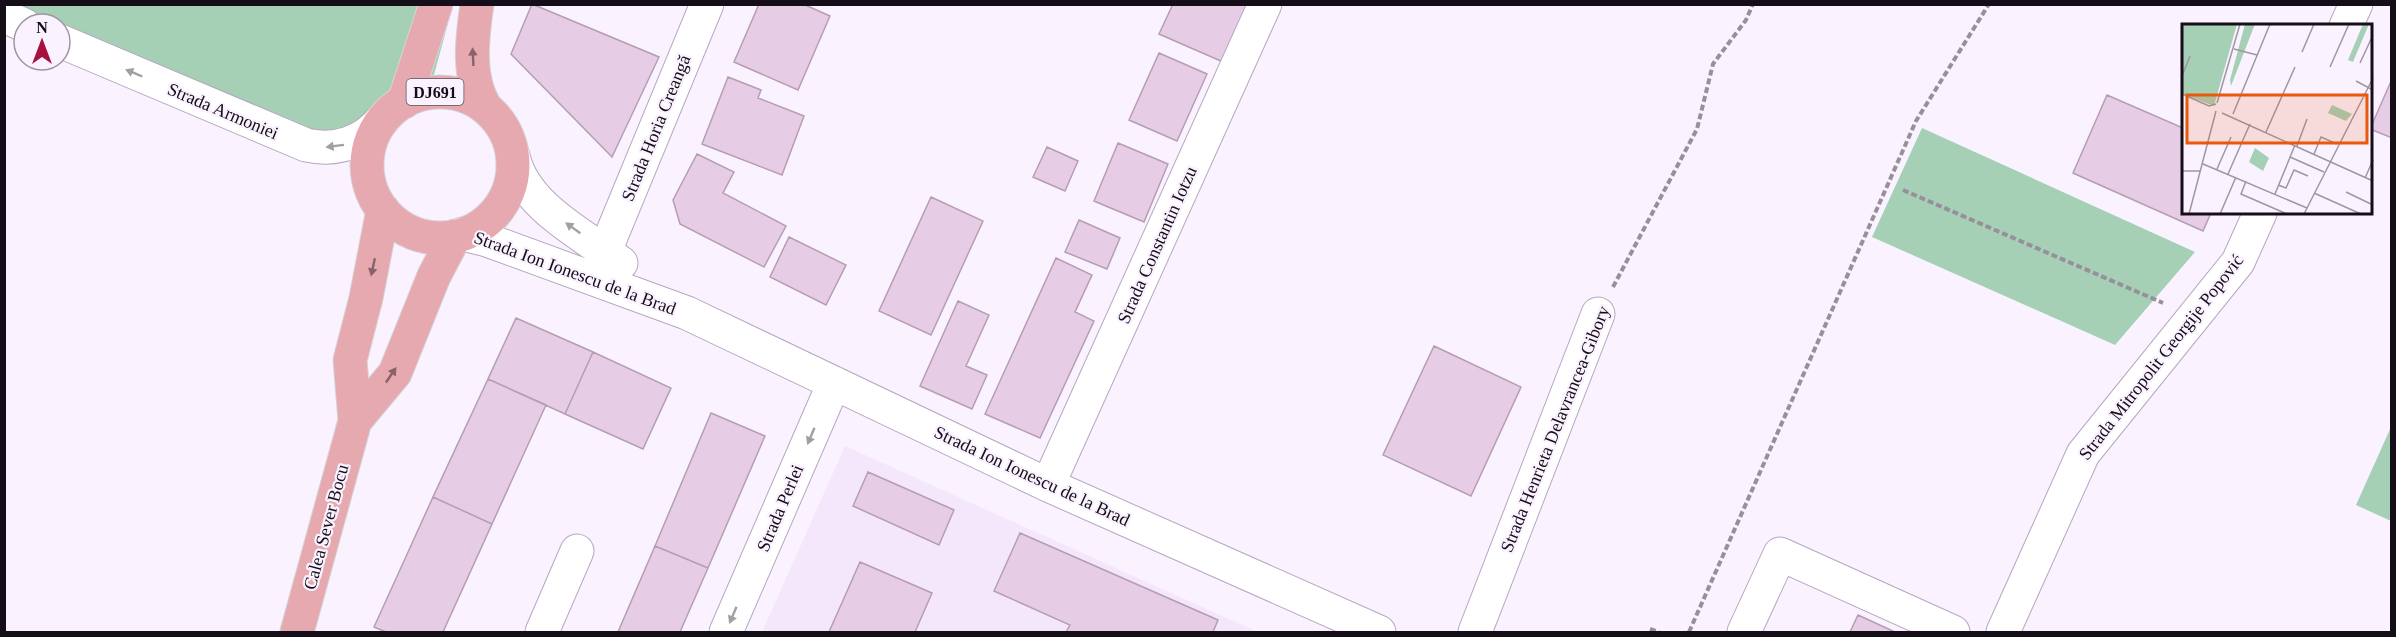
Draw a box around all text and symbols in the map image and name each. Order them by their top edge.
north arrow [12,12,72,72]
text: N [36,19,48,36]
inset map [2182,24,2372,214]
one-way arrow [468,47,478,66]
street label: Strada Horia Creangă [618,52,694,204]
one-way arrow [125,68,142,77]
street label: Strada Armoniei [165,79,281,143]
road number: DJ691 [406,79,464,105]
one-way arrow [325,142,344,151]
street label: Strada Constantin Iotzu [1113,163,1201,327]
one-way arrow [565,221,581,234]
street label: Strada Ion Ionescu de la Brad [471,227,679,319]
street label: Strada Mitropolit Georgije Popović [2075,250,2247,464]
one-way arrow [368,258,377,277]
street label: Strada Henrieta Delavrancea-Gibory [1496,303,1614,555]
one-way arrow [386,367,397,383]
street label: Strada Ion Ionescu de la Brad [931,422,1133,530]
one-way arrow [806,428,816,446]
street label: Calea Sever Bocu [300,462,352,592]
street label: Strada Perlei [753,462,807,554]
one-way arrow [729,607,738,624]

